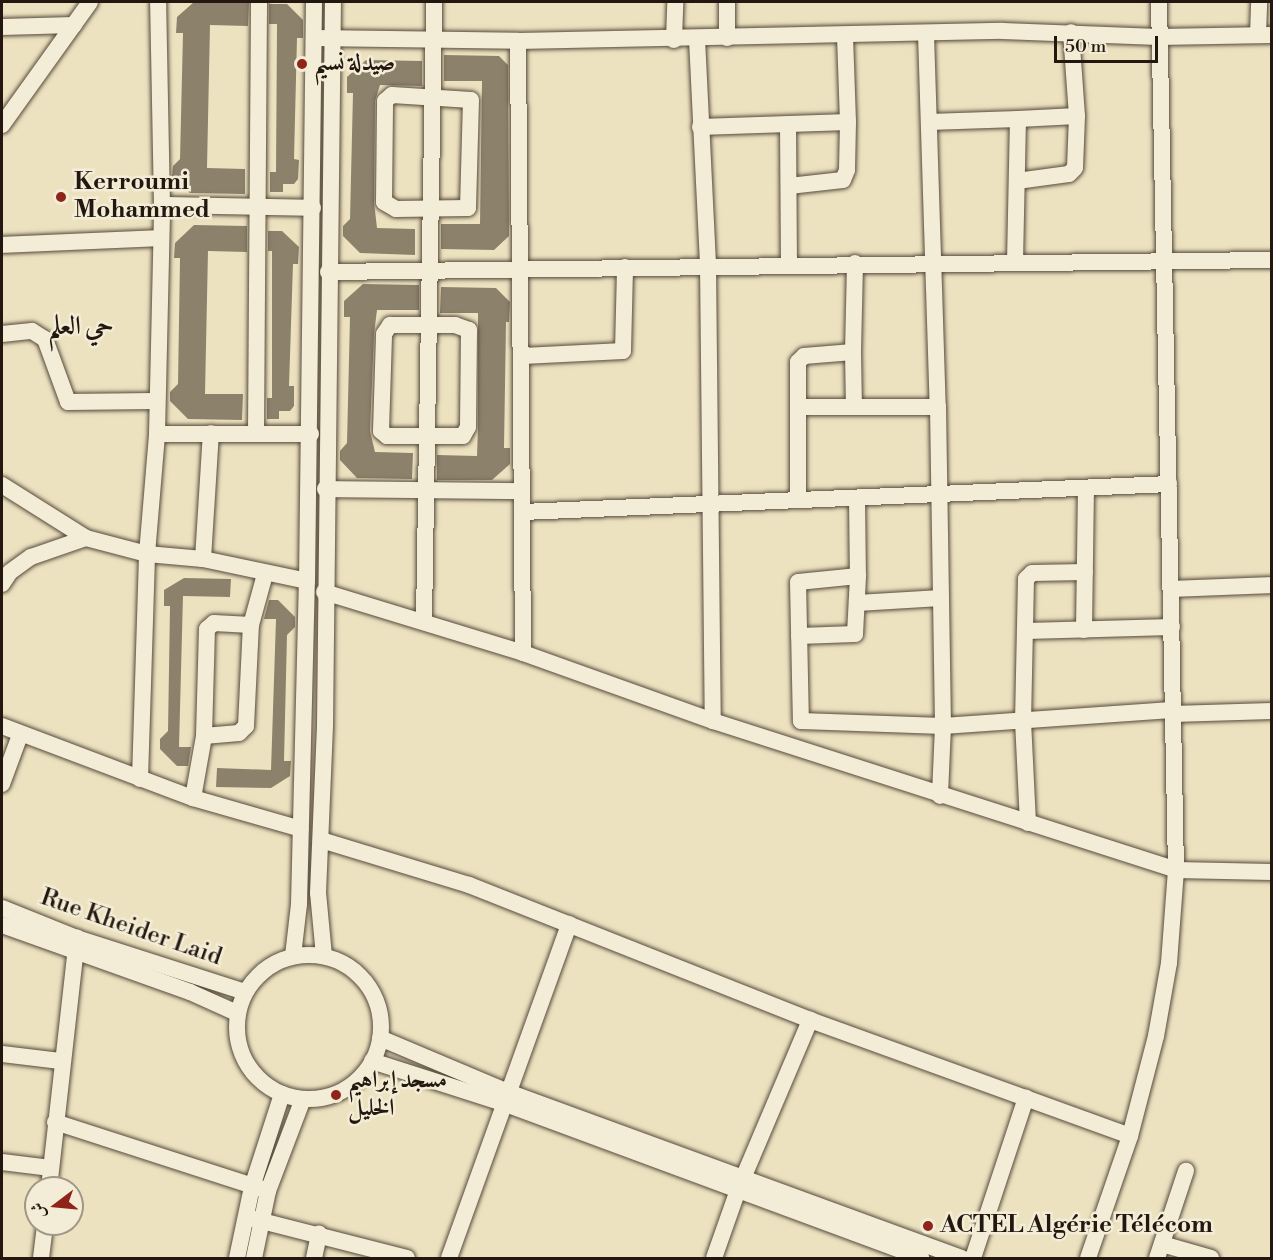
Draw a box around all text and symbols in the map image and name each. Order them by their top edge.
scale bar [1057,24,1160,62]
text: 50 m [1065,35,1106,58]
place label: صيدلة نسيم [314,50,395,78]
marker: صيدلة نسيم [295,57,309,71]
place label: Kerroumi Mohammed [74,169,210,225]
marker: Kerroumi Mohammed [52,188,70,206]
district label: حي العلم [49,311,113,343]
street label: Rue Kheider Laid [37,883,225,973]
place label: مسجد إبراهيم الخليل [348,1067,447,1123]
marker: مسجد إبراهيم الخليل [329,1088,343,1102]
north arrow [24,1176,84,1236]
text: ش [27,1200,50,1221]
place label: ACTEL Algérie Télécom [940,1212,1213,1240]
marker: ACTEL Algérie Télécom [921,1219,935,1233]

